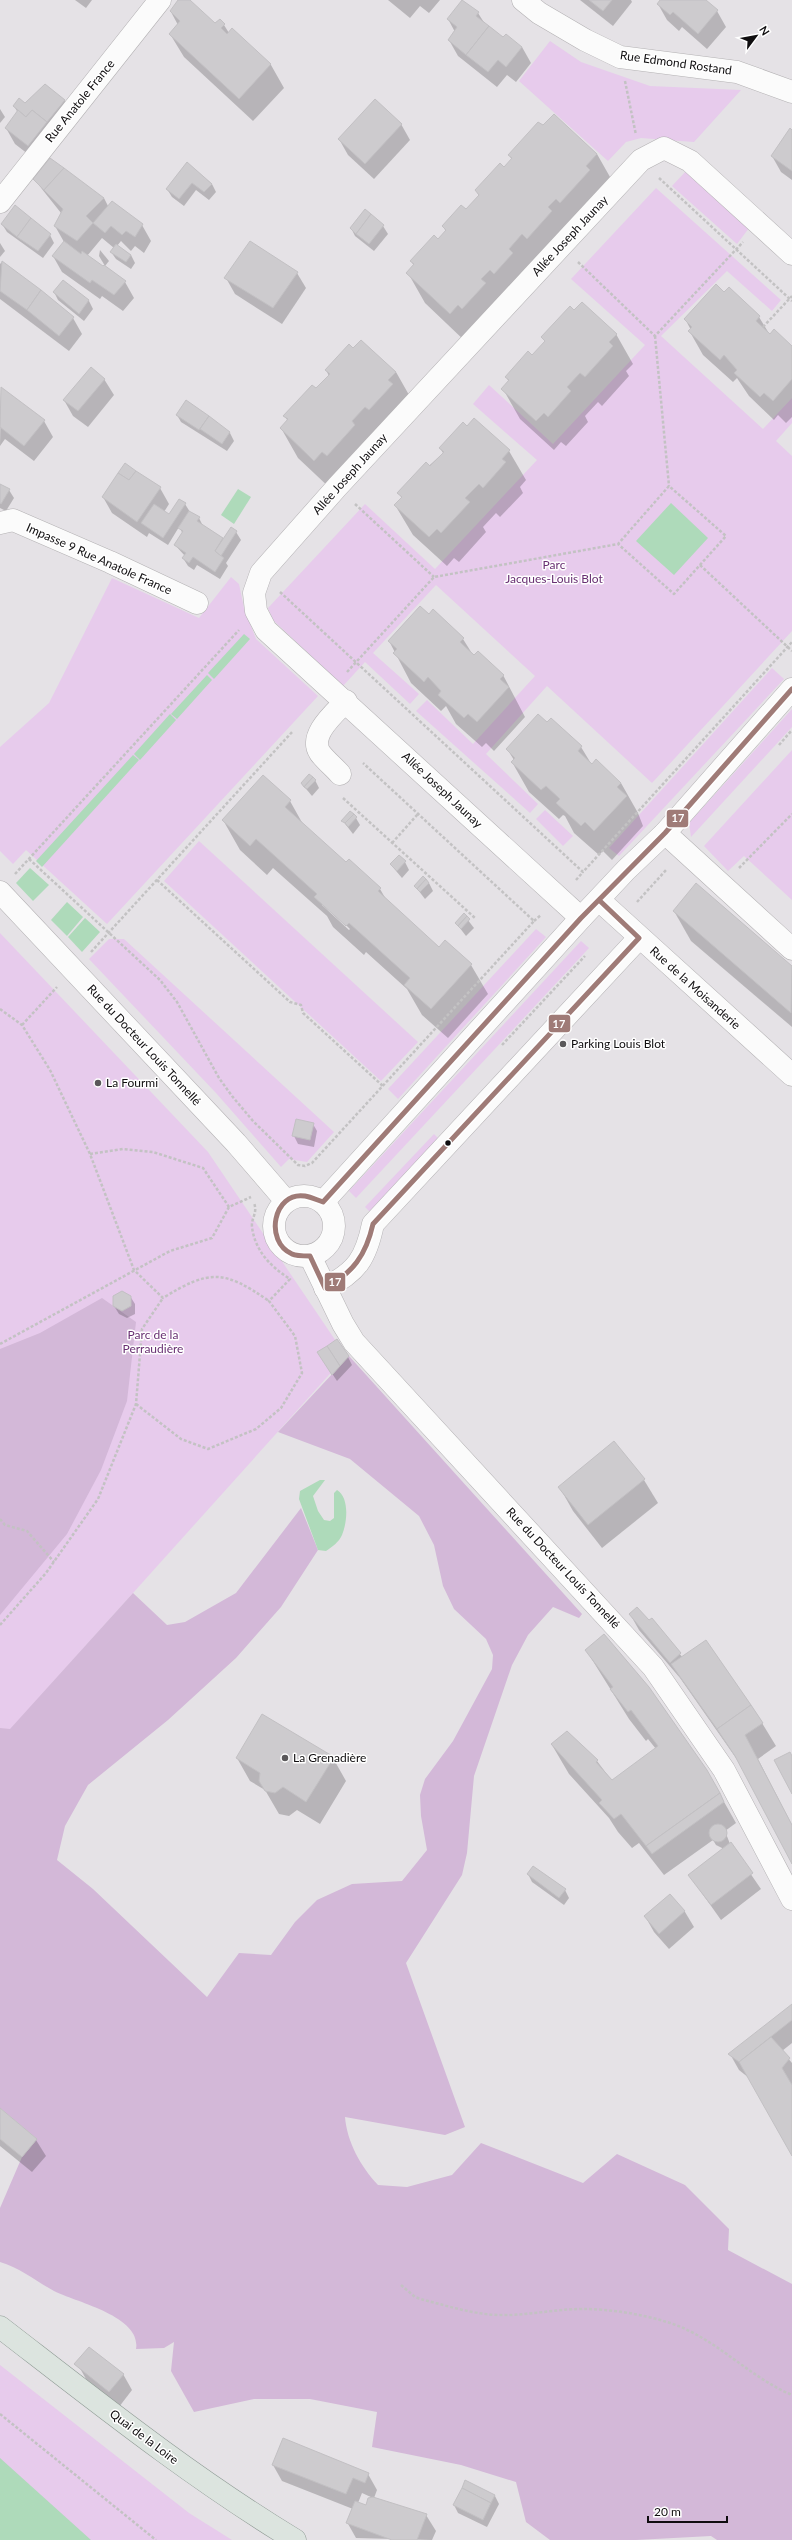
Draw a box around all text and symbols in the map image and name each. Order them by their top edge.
north arrow [736,16,776,56]
text: N [757,23,773,37]
street label: Rue Edmond Rostand [619,47,733,78]
street label: Rue Anatole France [42,56,118,145]
street label: Allée Joseph Jaunay [528,192,611,279]
street label: Allée Joseph Jaunay [309,429,391,518]
street label: Impasse 9 Rue Anatole France [24,520,174,597]
park label: Parc Jacques-Louis Blot [505,557,604,586]
street label: Allée Joseph Jaunay [399,748,486,831]
line badge: 17 [666,809,689,828]
text: 17 [672,811,684,824]
street label: Rue de la Moisanderie [647,943,744,1032]
street label: Rue du Docteur Louis Tonnellé [84,981,204,1108]
line badge: 17 [548,1014,571,1033]
text: 17 [553,1017,565,1030]
place label: Parking Louis Blot [571,1036,666,1051]
marker: Parking Louis Blot [558,1039,568,1049]
place label: La Fourmi [106,1075,158,1090]
marker: La Fourmi [93,1078,103,1088]
unlabelled marker [443,1138,453,1148]
line badge: 17 [324,1272,346,1292]
text: 17 [329,1275,341,1288]
park label: Parc de la Perraudière [123,1327,183,1356]
street label: Rue du Docteur Louis Tonnellé [503,1504,623,1631]
place label: La Grenadière [293,1750,366,1765]
marker: La Grenadière [280,1753,290,1763]
street label: Quai de la Loire [107,2406,182,2467]
scale bar [648,2498,727,2524]
text: 20 m [654,2504,681,2519]

